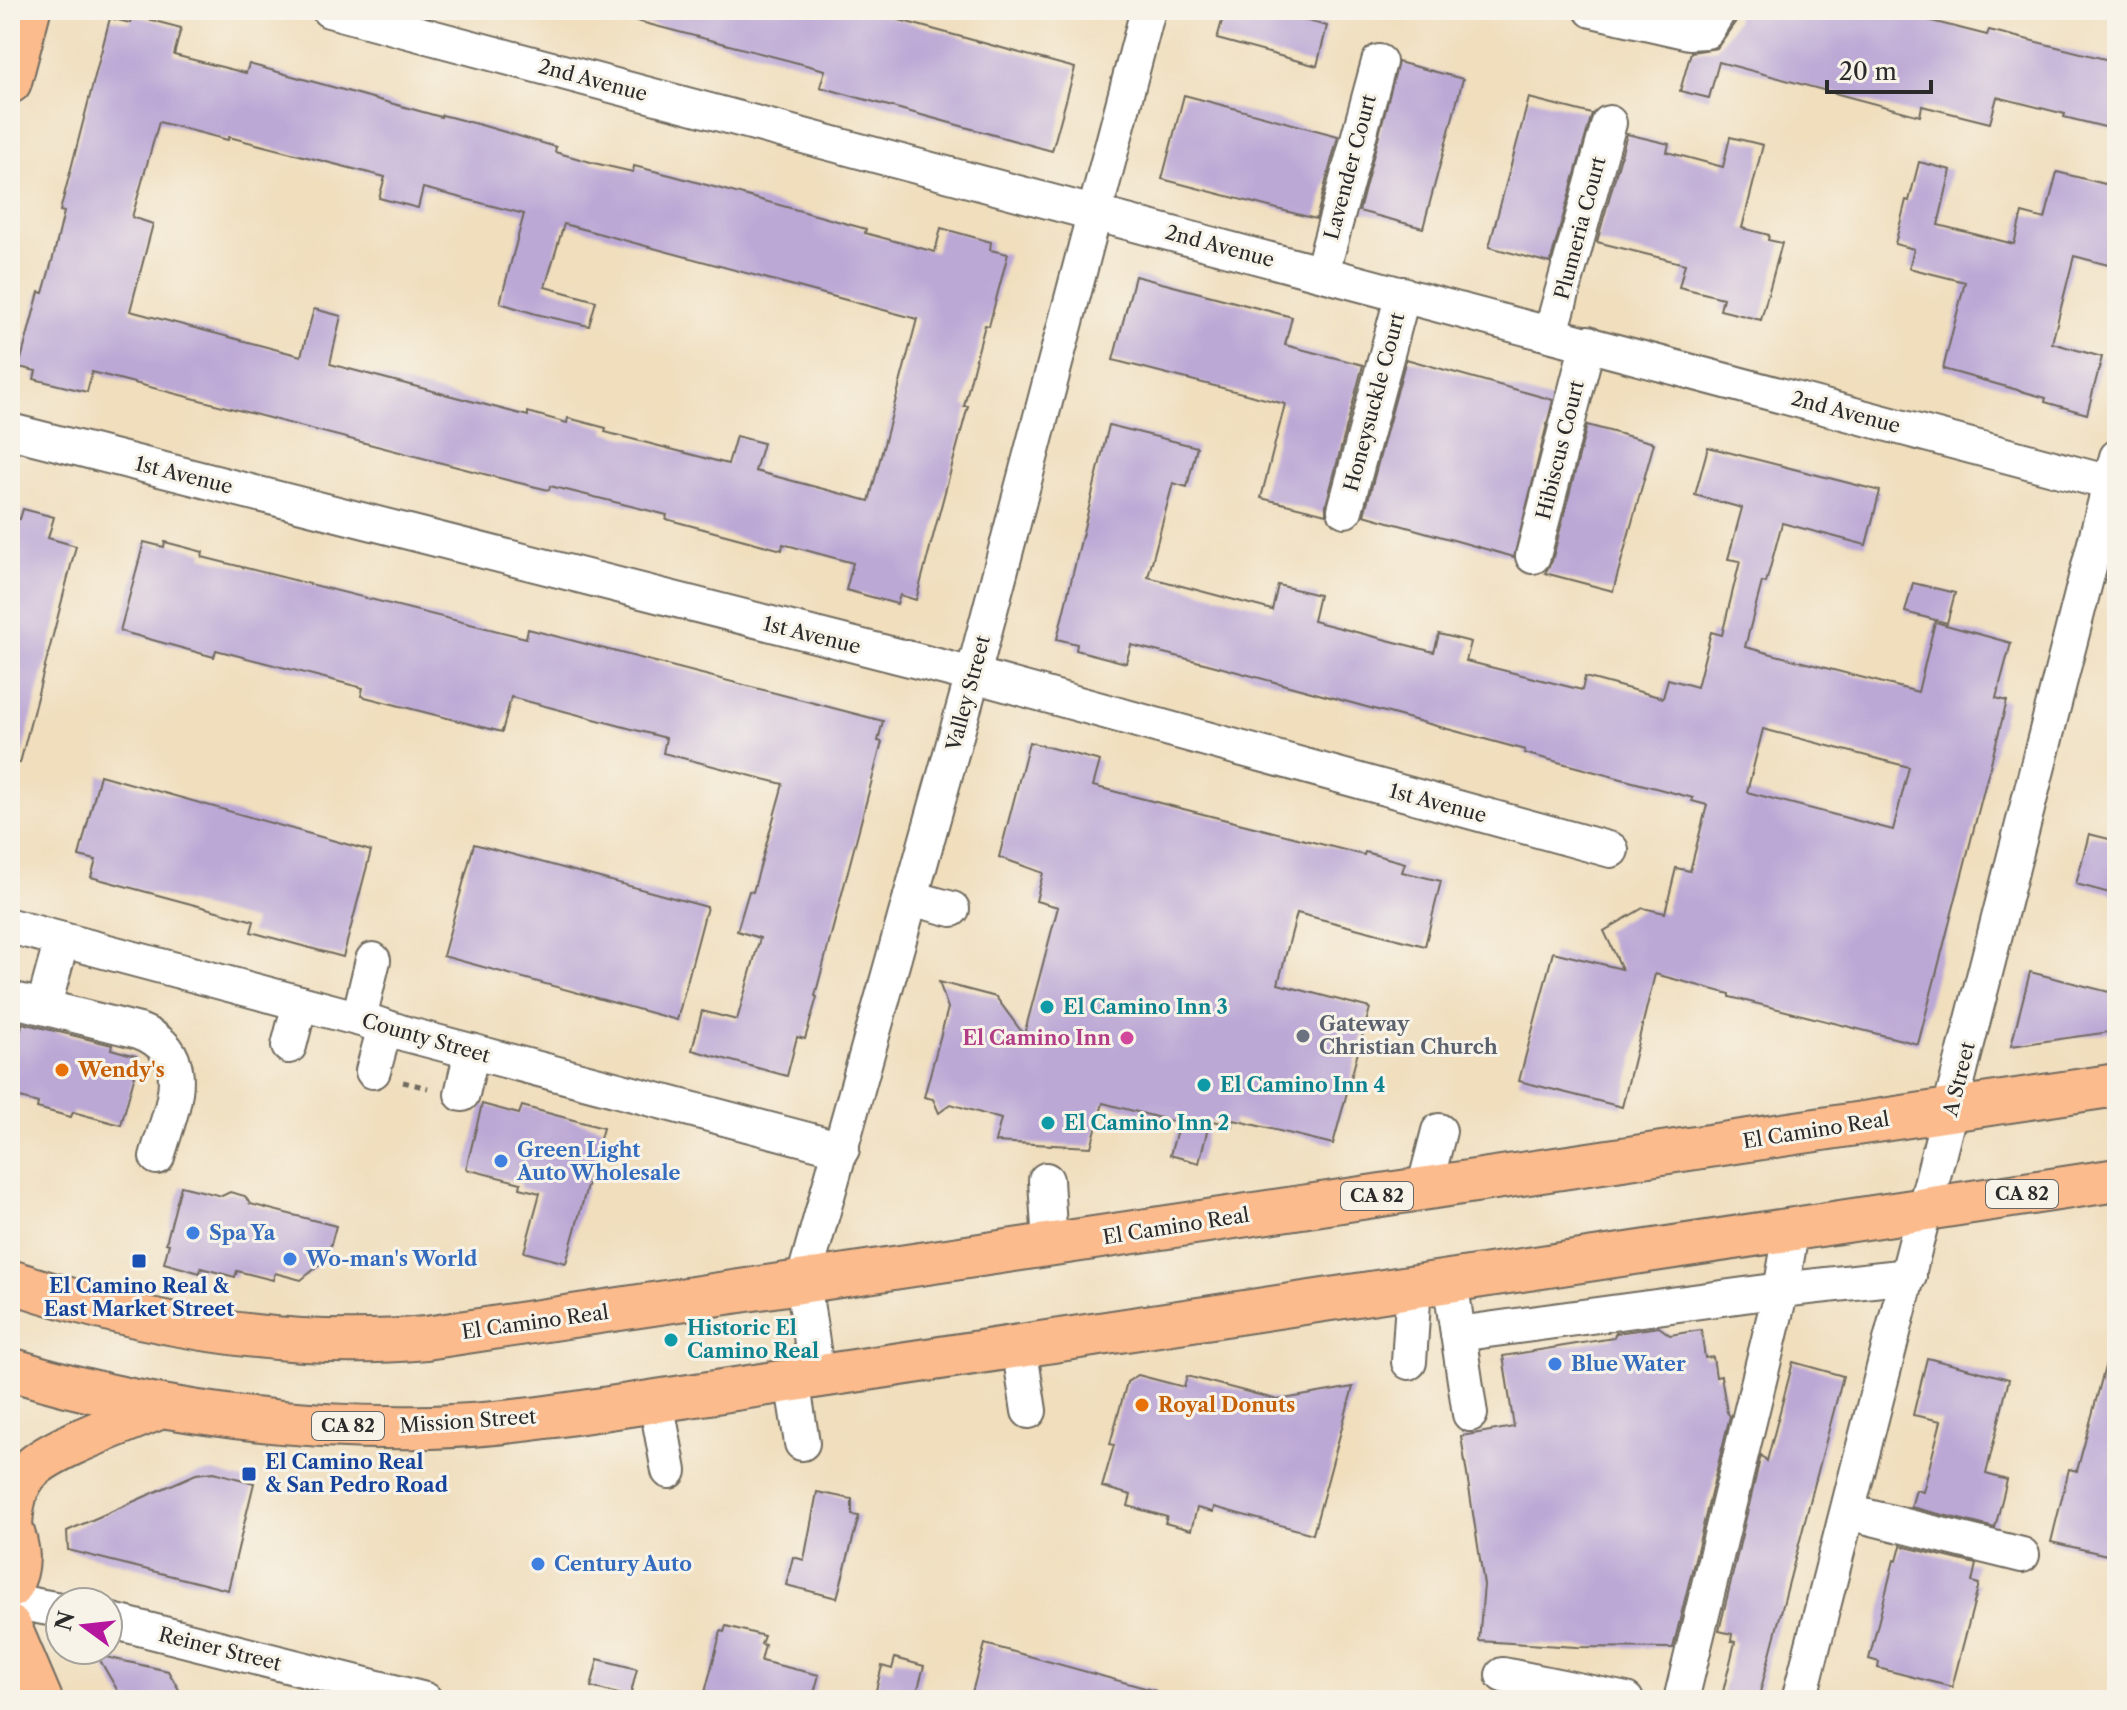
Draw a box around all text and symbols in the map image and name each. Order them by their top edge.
scale bar [1827,44,1931,94]
street label: 2nd Avenue [536,54,650,106]
text: 20 m [1839,57,1897,86]
street label: Lavender Court [1319,92,1381,242]
street label: Plumeria Court [1549,154,1611,302]
street label: 2nd Avenue [1163,220,1277,272]
street label: Honeysuckle Court [1339,310,1409,494]
street label: Hibiscus Court [1531,378,1589,522]
street label: 2nd Avenue [1789,386,1903,438]
street label: 1st Avenue [133,451,235,499]
street label: 1st Avenue [761,611,863,659]
street label: Valley Street [941,633,995,754]
street label: 1st Avenue [1387,779,1489,827]
place label: El Camino Inn 3 [1063,995,1228,1019]
marker: El Camino Inn 3 [1038,998,1056,1016]
street label: County Street [359,1008,493,1068]
place label: Gateway Christian Church [1319,1012,1498,1059]
place label: El Camino Inn [962,1026,1111,1050]
marker: Gateway Christian Church [1294,1027,1312,1045]
marker: El Camino Inn [1118,1029,1136,1047]
street label: A Street [1938,1039,1980,1120]
place label: Wendy's [77,1058,165,1082]
marker: Wendy's [53,1061,71,1079]
place label: El Camino Inn 4 [1220,1073,1385,1097]
marker: El Camino Inn 4 [1195,1076,1213,1094]
street label: El Camino Real [1741,1107,1891,1153]
place label: El Camino Inn 2 [1064,1111,1229,1135]
marker: El Camino Inn 2 [1039,1114,1057,1132]
place label: Green Light Auto Wholesale [516,1138,681,1185]
marker: Green Light Auto Wholesale [492,1152,510,1170]
road number: CA 82 [1986,1180,2058,1208]
road number: CA 82 [1341,1182,1413,1210]
street label: El Camino Real [1101,1203,1251,1249]
place label: Spa Ya [209,1221,276,1245]
marker: Spa Ya [184,1224,202,1242]
place label: Wo-man's World [305,1247,478,1271]
marker: Wo-man's World [281,1250,299,1268]
marker: El Camino Real & East Market Street [130,1252,148,1270]
place label: El Camino Real & East Market Street [44,1274,234,1321]
street label: El Camino Real [460,1300,610,1344]
place label: Historic El Camino Real [687,1316,819,1363]
marker: Historic El Camino Real [662,1331,680,1349]
place label: Blue Water [1571,1352,1686,1376]
marker: Blue Water [1546,1355,1564,1373]
place label: Royal Donuts [1158,1393,1295,1417]
marker: Royal Donuts [1133,1396,1151,1414]
street label: Mission Street [399,1404,537,1438]
road number: CA 82 [312,1412,384,1440]
place label: El Camino Real & San Pedro Road [265,1450,449,1497]
marker: El Camino Real & San Pedro Road [240,1465,258,1483]
place label: Century Auto [554,1552,692,1576]
marker: Century Auto [529,1555,547,1573]
north arrow [44,1586,124,1666]
text: N [50,1608,81,1634]
street label: Reiner Street [156,1622,284,1676]

